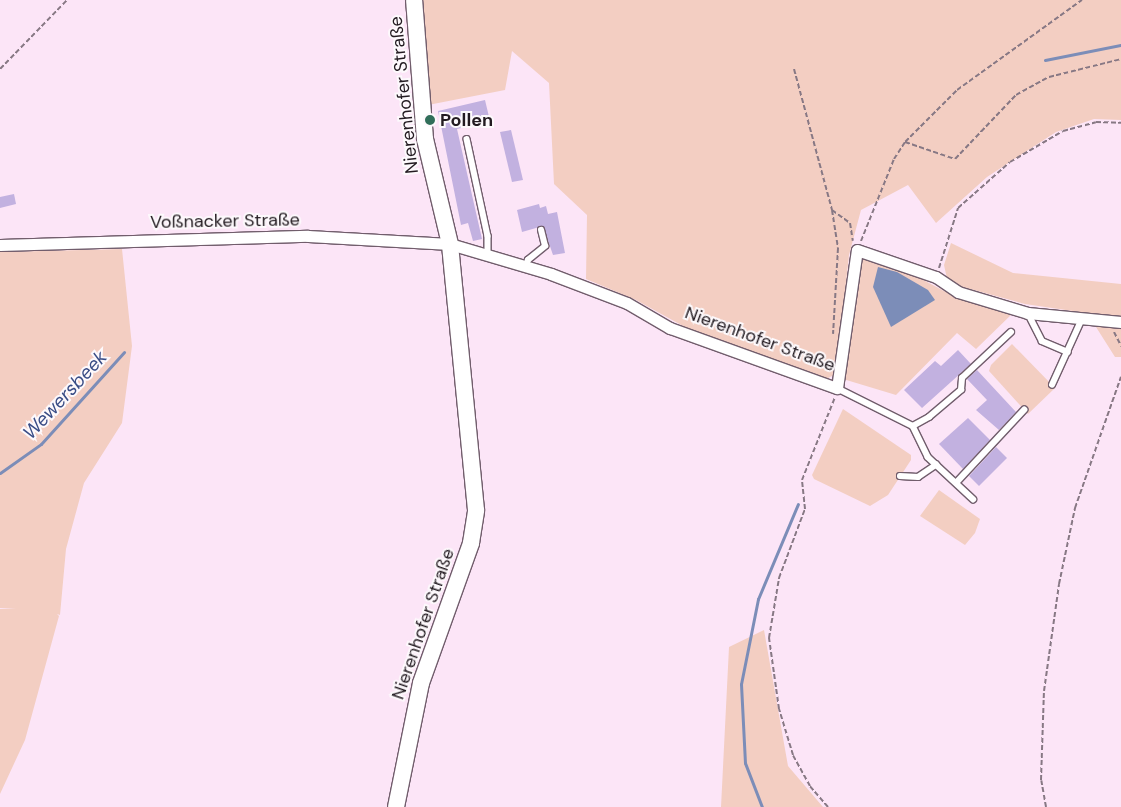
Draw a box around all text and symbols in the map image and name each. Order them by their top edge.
street label: Nierenhofer Straße [385,15,423,175]
place label: Pollen [440,109,493,131]
marker: Pollen [424,114,436,126]
street label: Voßnacker Straße [150,209,300,233]
street label: Nierenhofer Straße [682,302,838,376]
water label: Wewersbeek [18,346,112,444]
street label: Nierenhofer Straße [387,546,459,702]

